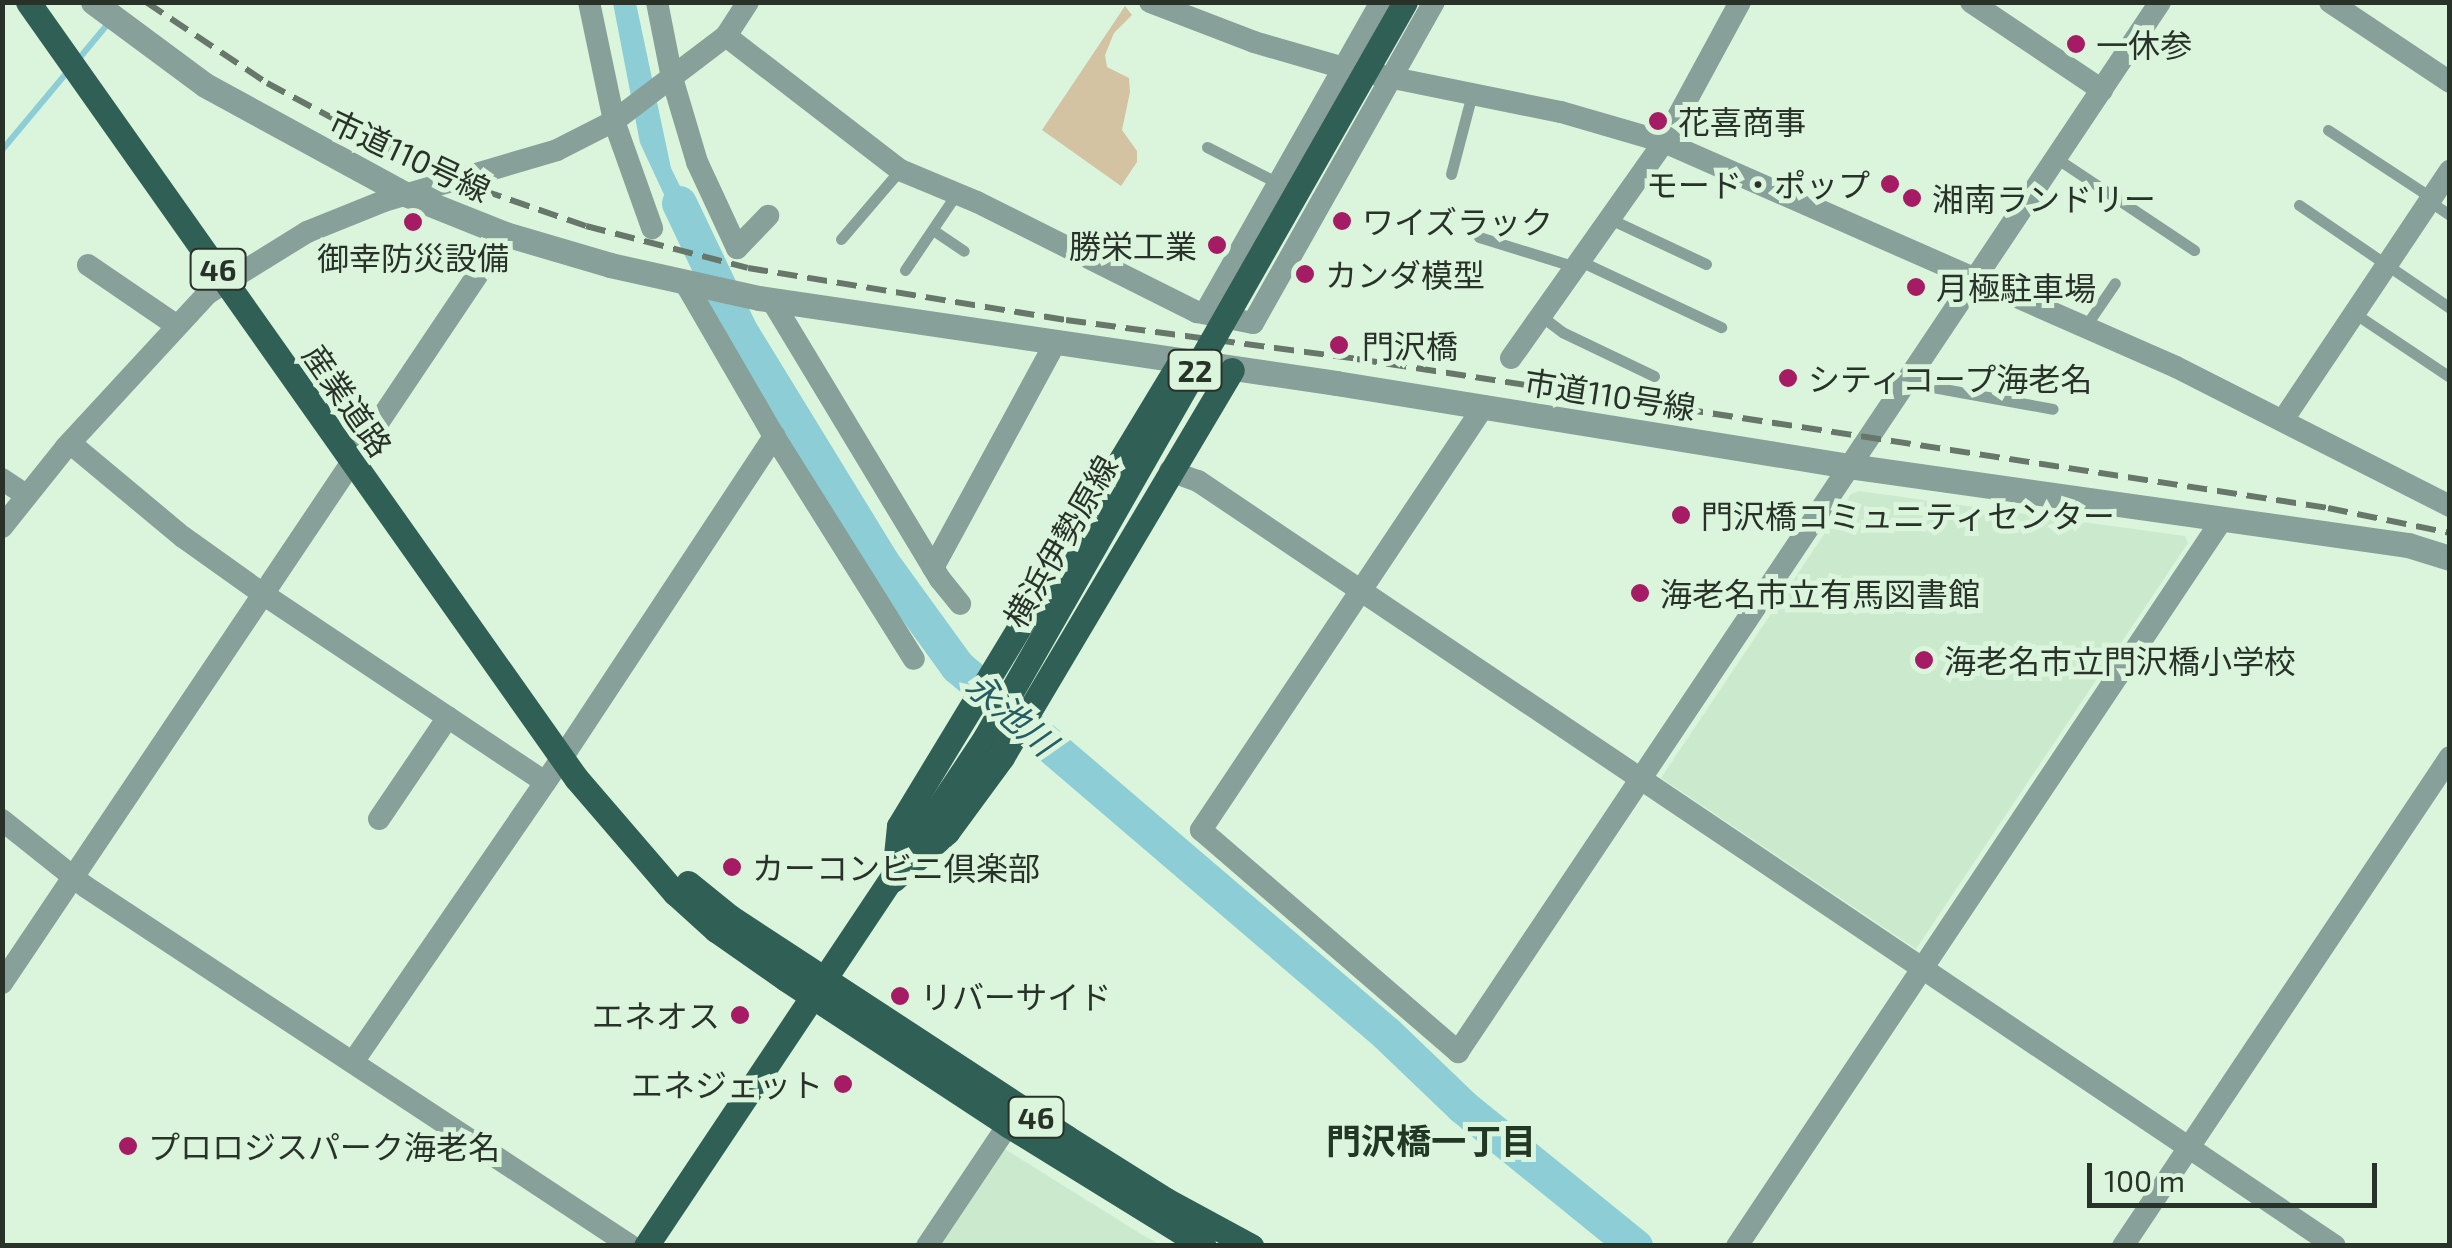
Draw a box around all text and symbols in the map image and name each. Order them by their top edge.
place label: 一休参 [2096,25,2192,63]
marker: 一休参 [2065,33,2087,55]
street label: 市道110号線 [324,101,496,209]
place label: 花喜商事 [1678,102,1806,140]
marker: 花喜商事 [1647,110,1669,132]
place label: モード・ポップ [1646,165,1870,203]
marker: モード・ポップ [1879,173,1901,195]
place label: 湘南ランドリー [1932,179,2156,217]
marker: 湘南ランドリー [1901,187,1923,209]
place label: ワイズラック [1362,202,1554,240]
marker: ワイズラック [1331,210,1353,232]
marker: 御幸防災設備 [402,211,424,233]
place label: 勝栄工業 [1069,226,1197,264]
marker: 勝栄工業 [1206,234,1228,256]
place label: 御幸防災設備 [317,238,509,276]
road number: 46 [188,244,248,294]
place label: カンダ模型 [1325,255,1485,293]
marker: カンダ模型 [1294,263,1316,285]
place label: 月極駐車場 [1936,268,2096,306]
marker: 月極駐車場 [1905,276,1927,298]
place label: 門沢橋 [1362,326,1458,364]
marker: 門沢橋 [1326,332,1352,358]
street label: 産業道路 [296,337,400,463]
road number: 22 [1168,345,1222,395]
place label: シティコープ海老名 [1808,359,2096,397]
street label: 市道110号線 [1522,362,1698,426]
marker: シティコープ海老名 [1777,367,1799,389]
street label: 横浜伊勢原線 [995,448,1125,634]
place label: 門沢橋コミュニティセンター [1701,496,2117,534]
marker: 門沢橋コミュニティセンター [1670,504,1692,526]
place label: 海老名市立有馬図書館 [1660,574,1980,612]
marker: 海老名市立有馬図書館 [1629,582,1651,604]
place label: 海老名市立門沢橋小学校 [1944,641,2296,679]
marker: 海老名市立門沢橋小学校 [1913,649,1935,671]
water label: 永池川 [959,663,1065,763]
place label: カーコンビニ倶楽部 [752,848,1040,886]
marker: カーコンビニ倶楽部 [721,856,743,878]
place label: リバーサイド [920,977,1112,1015]
marker: リバーサイド [889,985,911,1007]
place label: エネオス [592,996,720,1034]
marker: エネオス [729,1004,751,1026]
place label: エネジェット [631,1065,823,1103]
marker: エネジェット [832,1073,854,1095]
road number: 46 [1006,1092,1066,1142]
district label: 門沢橋一丁目 [1326,1119,1536,1161]
place label: プロロジスパーク海老名 [148,1127,500,1165]
marker: プロロジスパーク海老名 [117,1135,139,1157]
scale bar [2092,1143,2382,1205]
text: 100 m [2104,1162,2185,1198]

